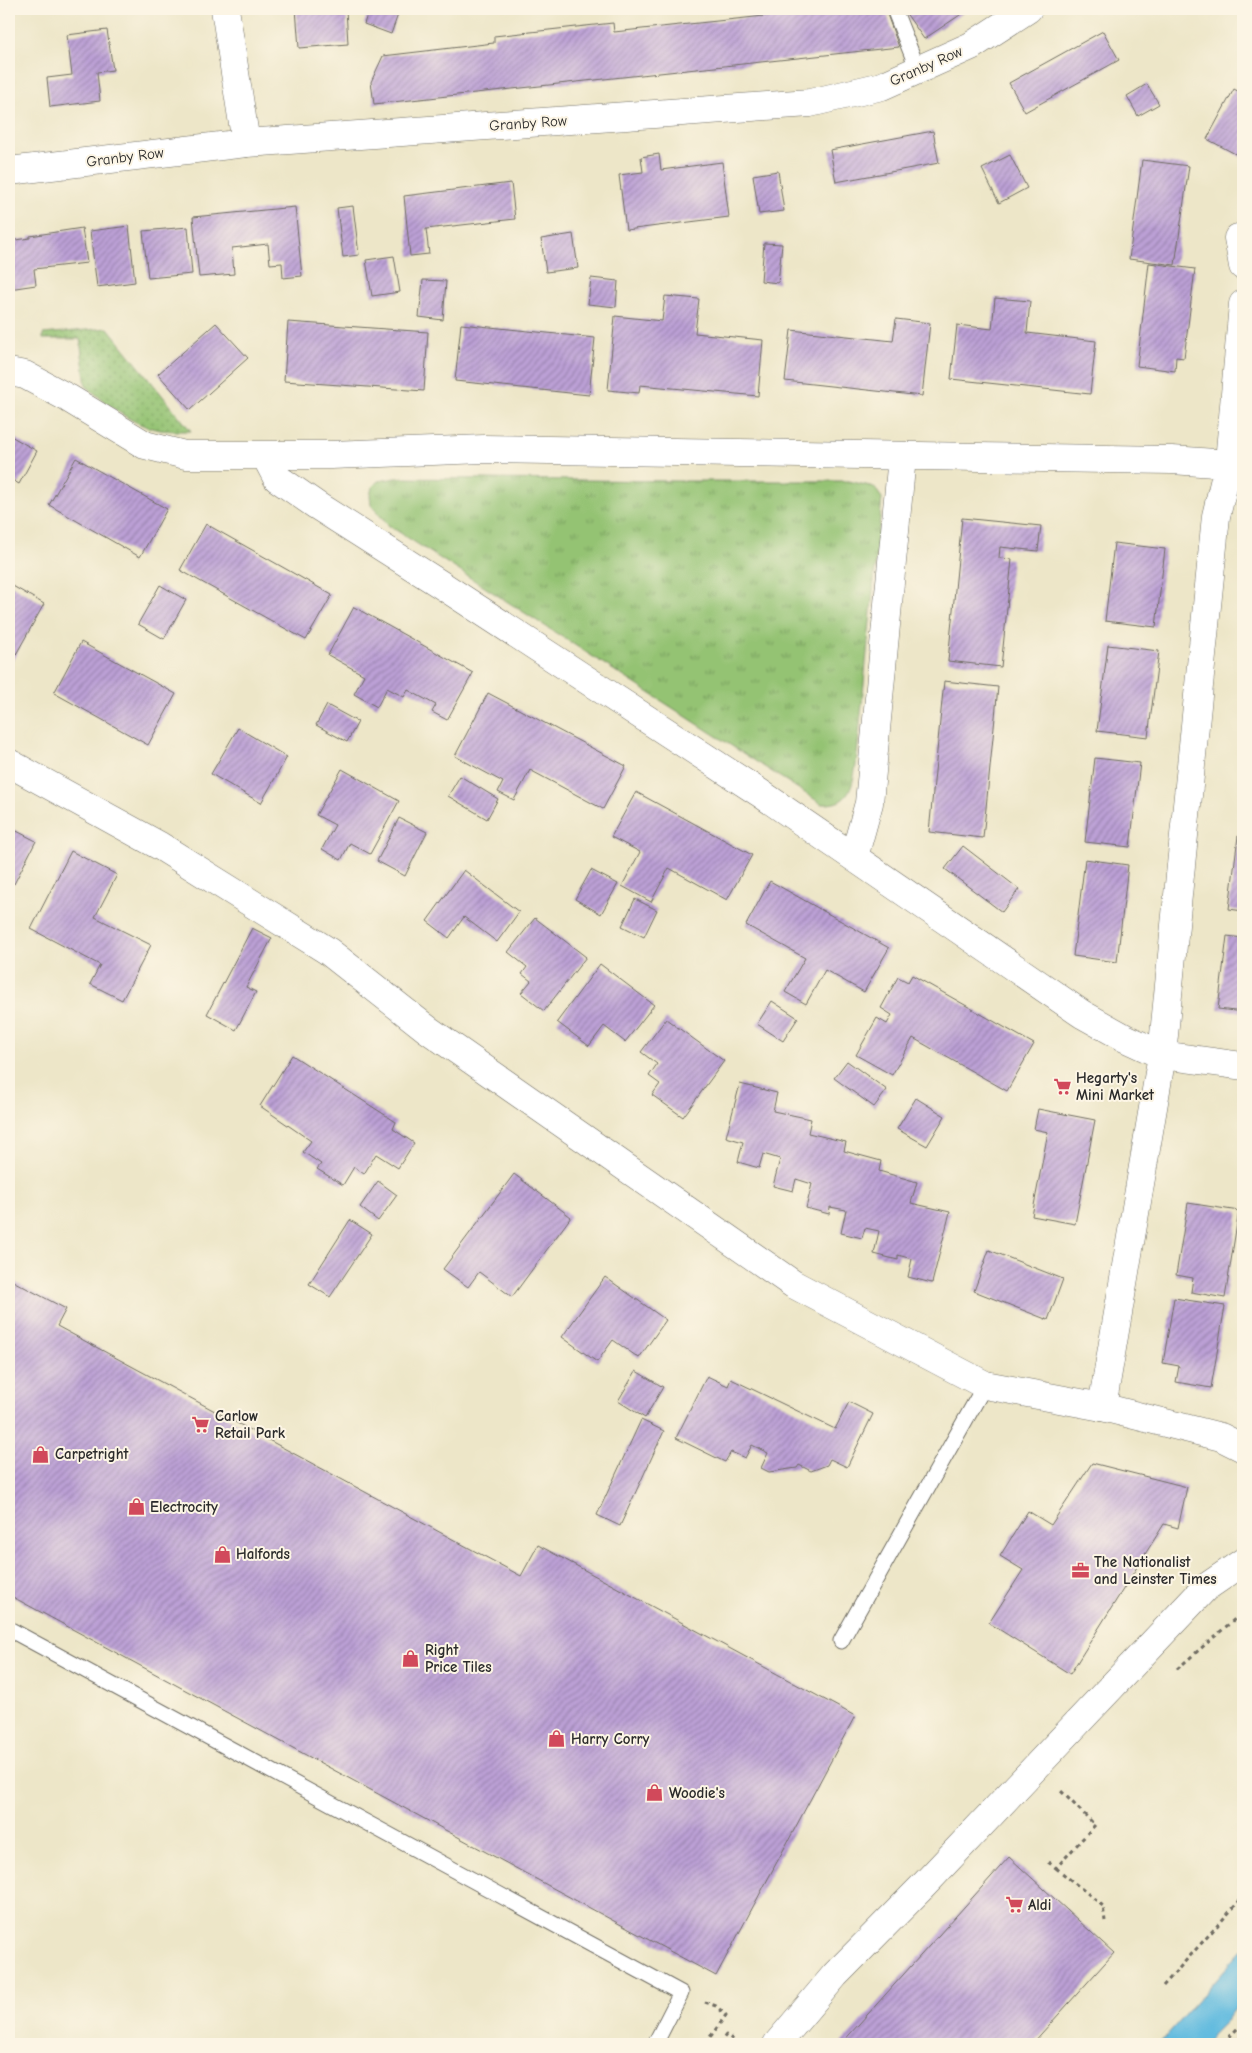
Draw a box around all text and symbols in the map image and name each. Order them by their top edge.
street label: Granby Row [887,42,965,90]
street label: Granby Row [489,111,567,135]
street label: Granby Row [85,143,165,171]
place label: Hegarty's Mini Market [1076,1069,1155,1104]
supermarket icon: Hegarty's Mini Market [1052,1077,1072,1097]
place label: Carlow Retail Park [215,1407,286,1442]
supermarket icon: Carlow Retail Park [191,1415,211,1435]
shop icon: Carpetright [31,1444,51,1464]
place label: Carpetright [55,1445,130,1463]
shop icon: Electrocity [126,1497,146,1517]
place label: Electrocity [150,1498,218,1516]
shop icon: Halfords [212,1544,232,1564]
place label: Halfords [236,1545,290,1563]
place label: The Nationalist and Leinster Times [1094,1553,1217,1588]
office icon: The Nationalist and Leinster Times [1070,1561,1090,1581]
place label: Right Price Tiles [425,1641,492,1676]
shop icon: Right Price Tiles [401,1649,421,1669]
shop icon: Harry Corry [547,1729,567,1749]
place label: Harry Corry [571,1730,649,1748]
shop icon: Woodie's [645,1783,665,1803]
place label: Woodie's [669,1784,725,1802]
supermarket icon: Aldi [1004,1895,1024,1915]
place label: Aldi [1028,1896,1051,1914]

